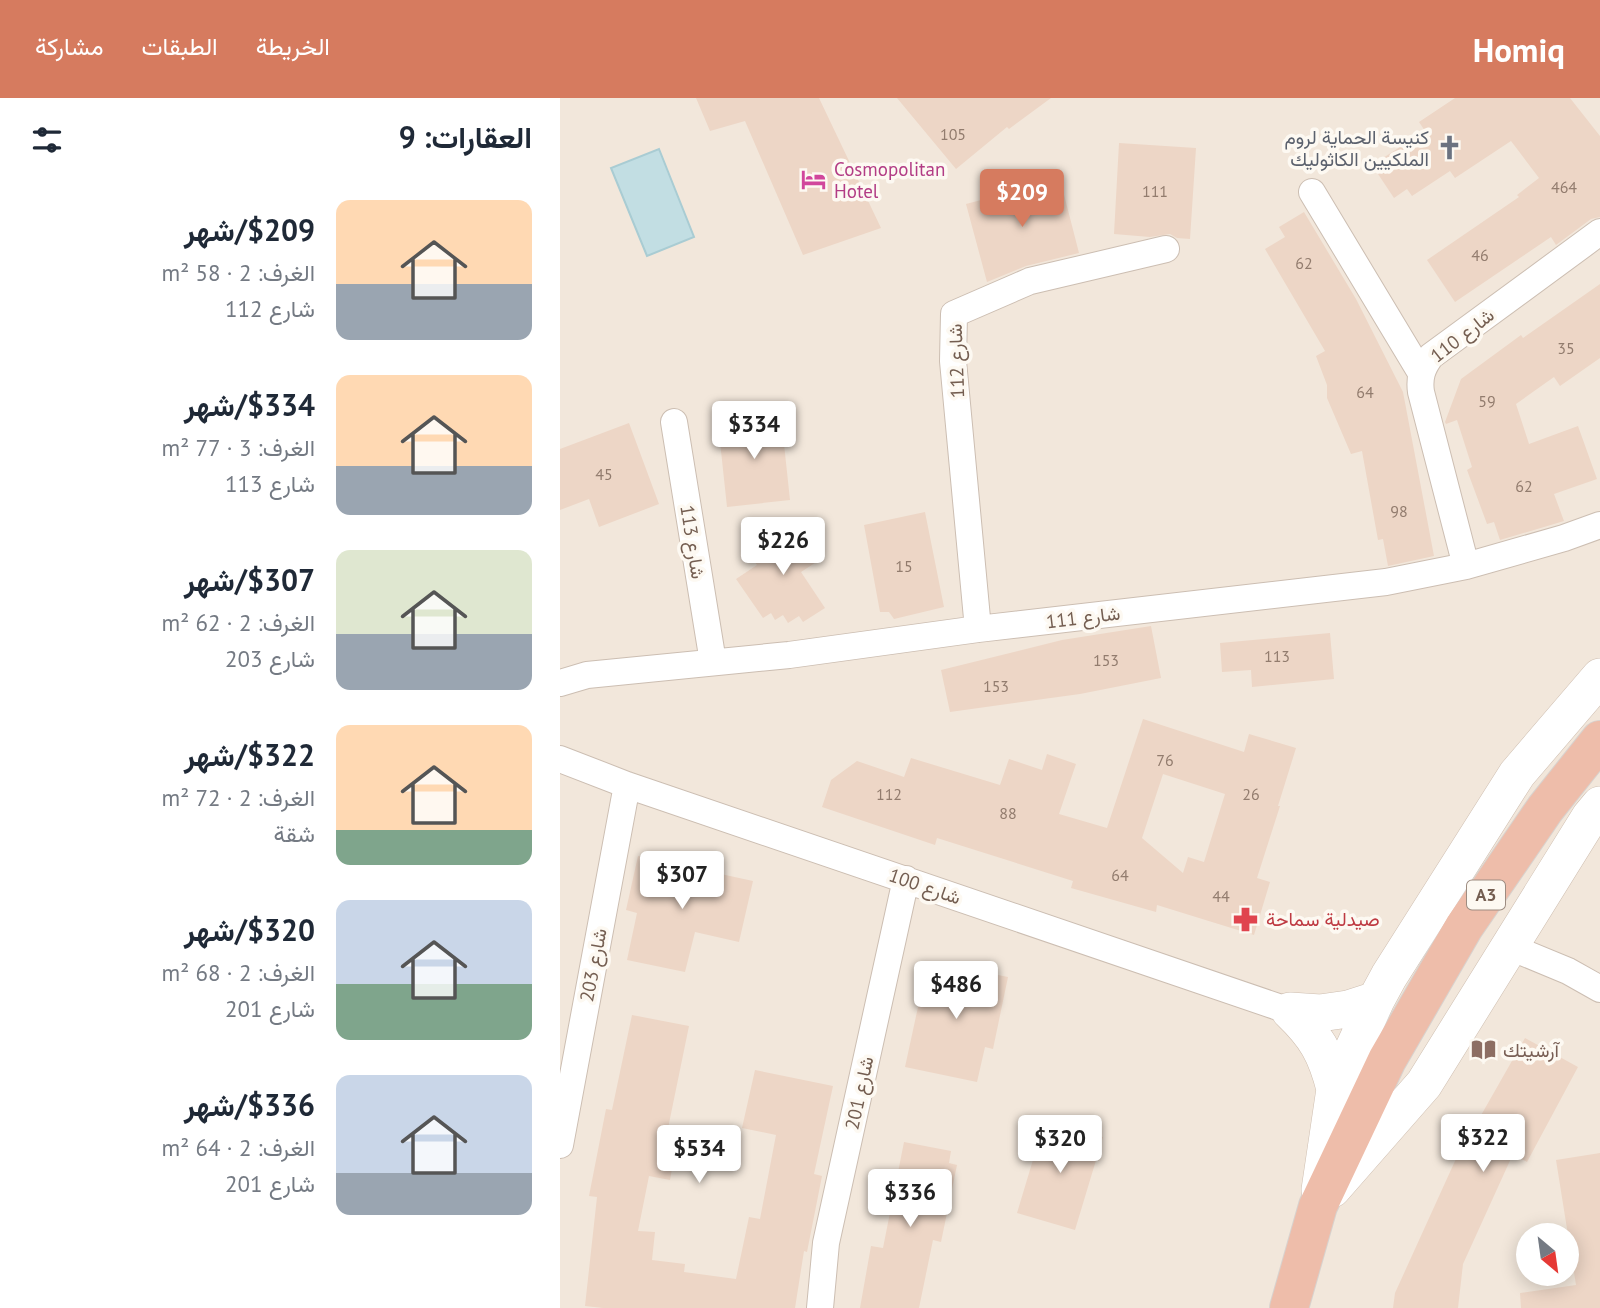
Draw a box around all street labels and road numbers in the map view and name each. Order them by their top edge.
street label: شارع 110 [1425,303,1499,368]
street label: شارع 112 [943,323,970,399]
street label: شارع 113 [674,503,711,581]
street label: شارع 111 [1045,601,1122,634]
street label: شارع 100 [886,863,964,910]
road number: A3 [1467,880,1505,910]
street label: شارع 203 [574,926,613,1004]
street label: شارع 201 [840,1054,879,1132]

